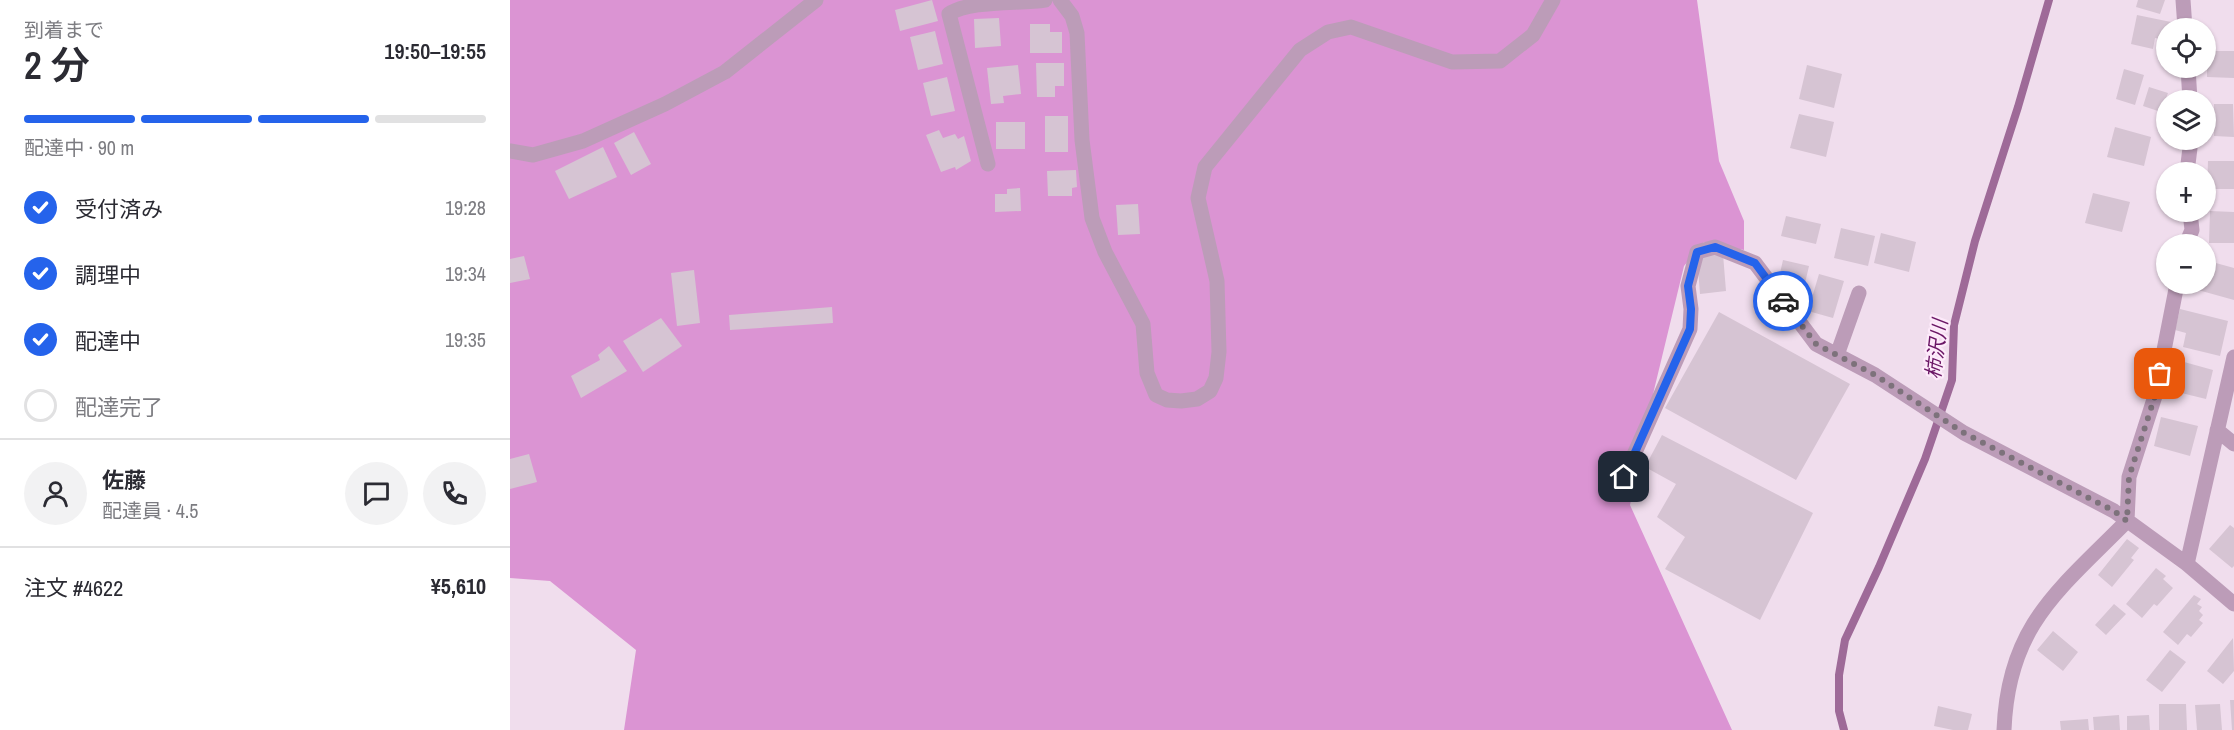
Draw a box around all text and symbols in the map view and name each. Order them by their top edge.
text: 到着まで [24,16,104,43]
map controls [2156,18,2216,294]
button: locate [2156,18,2216,78]
text: 19:50–19:55 [384,36,486,66]
text: 2 分 [24,39,90,91]
button: layers [2156,90,2216,150]
text: 配達中 · 90 m [24,134,134,161]
button: + [2156,162,2216,222]
icon: check [24,191,57,224]
text: 受付済み [75,194,163,224]
text: 19:28 [445,194,486,221]
button: − [2156,234,2216,294]
icon: check [24,257,57,290]
text: 調理中 [75,260,141,290]
text: 19:34 [445,260,486,287]
courier [1753,271,1813,331]
icon: car [1767,285,1800,318]
water label: 柿沢川 [1919,316,1953,380]
icon: check [24,323,57,356]
text: 配達中 [75,326,141,356]
text: 19:35 [445,326,486,353]
pin [2134,348,2185,399]
icon: bag [2143,357,2176,390]
text: 配達完了 [75,392,163,422]
pin [1598,451,1649,502]
icon: home [1607,460,1640,493]
button: person [24,462,87,525]
button: chat [345,462,408,525]
button: phone [423,462,486,525]
text: 佐藤 [102,465,146,495]
text: 配達員 · 4.5 [102,497,198,524]
text: ¥5,610 [431,571,486,601]
text: 注文 #4622 [24,573,123,603]

